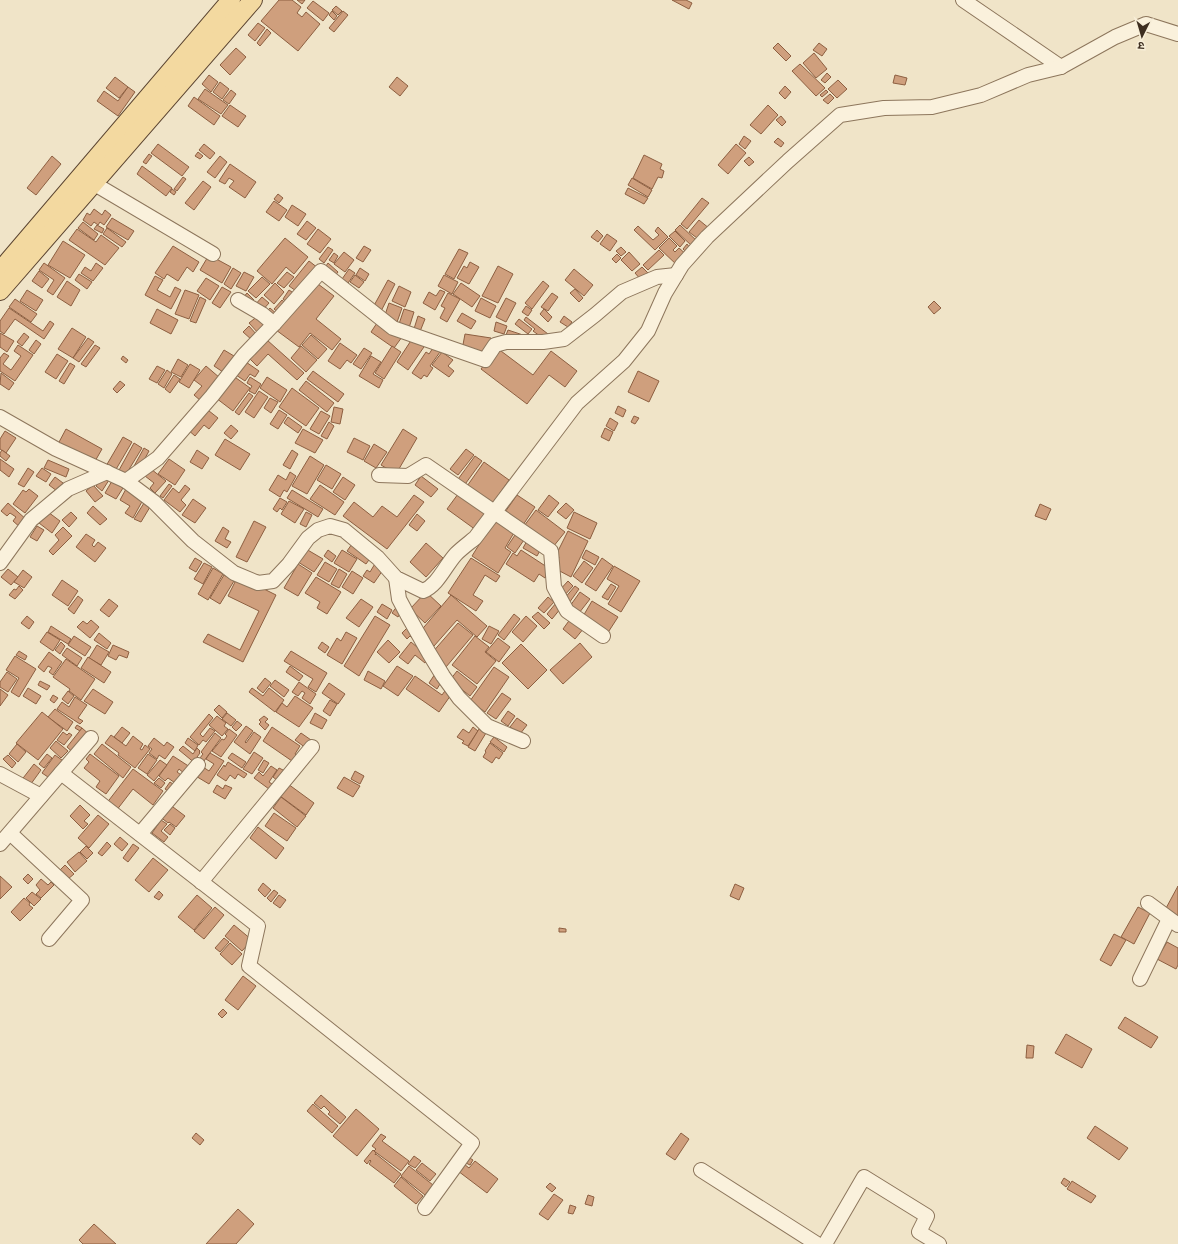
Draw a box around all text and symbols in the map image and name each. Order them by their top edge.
north arrow [1122,16,1162,56]
text: उ [1137,39,1145,52]

